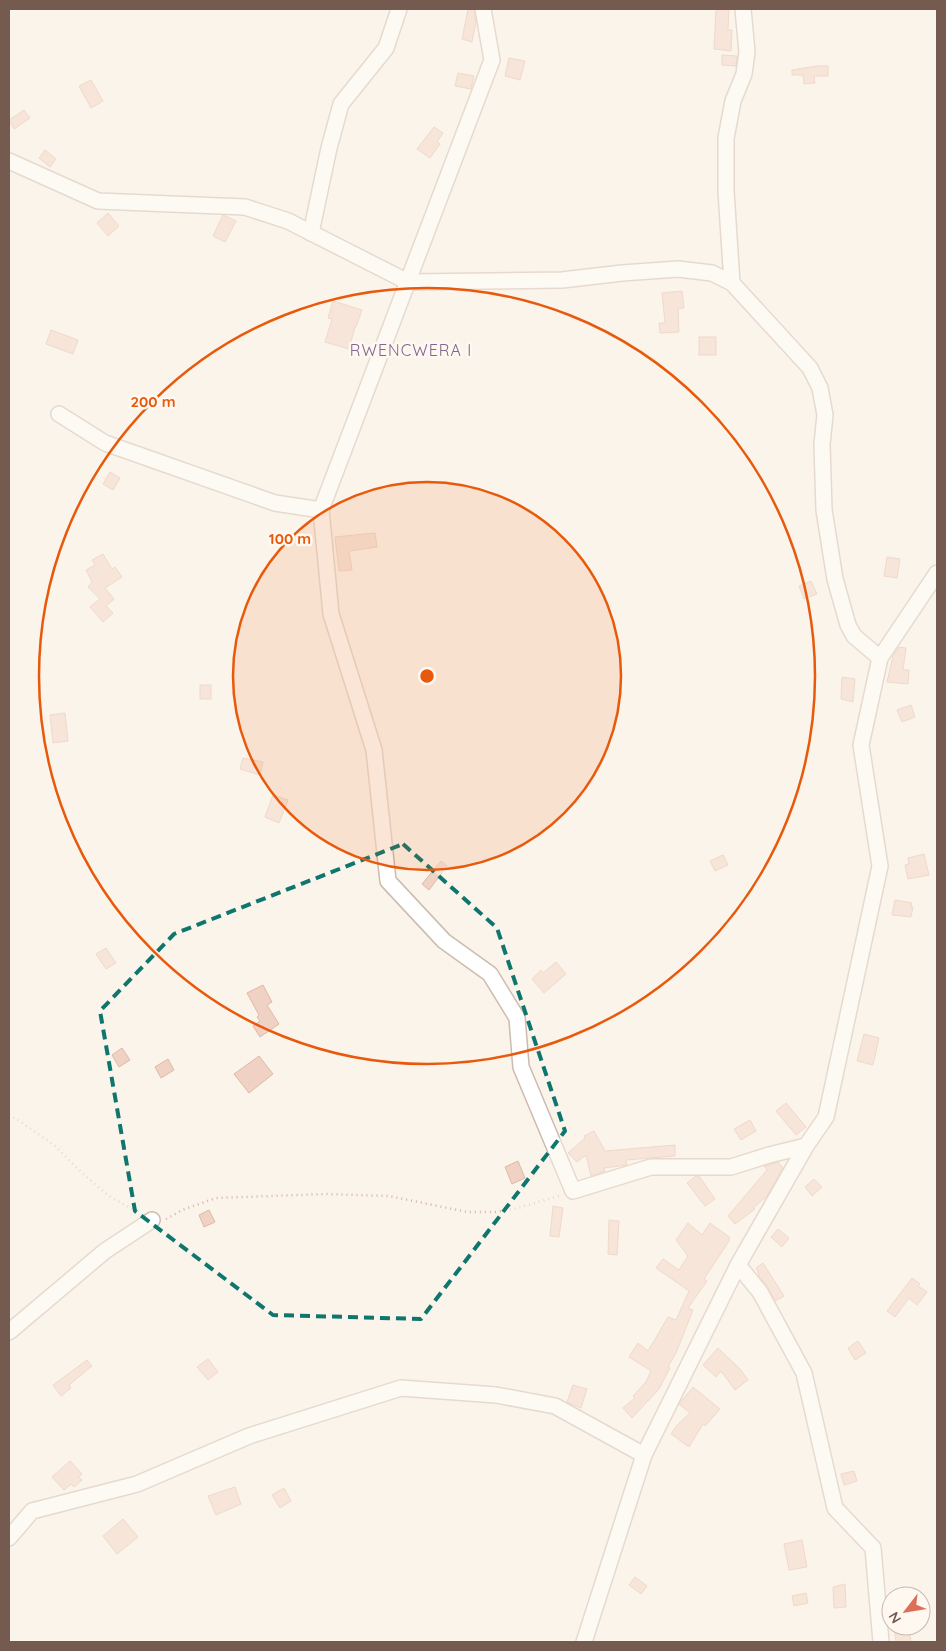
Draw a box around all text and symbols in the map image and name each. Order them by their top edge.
district label: RWENCWERA I [350,340,472,360]
text: 200 m [131,392,176,411]
text: 100 m [269,529,311,548]
centre of rings [418,667,436,685]
north arrow [881,1586,931,1636]
text: N [884,1609,905,1627]

